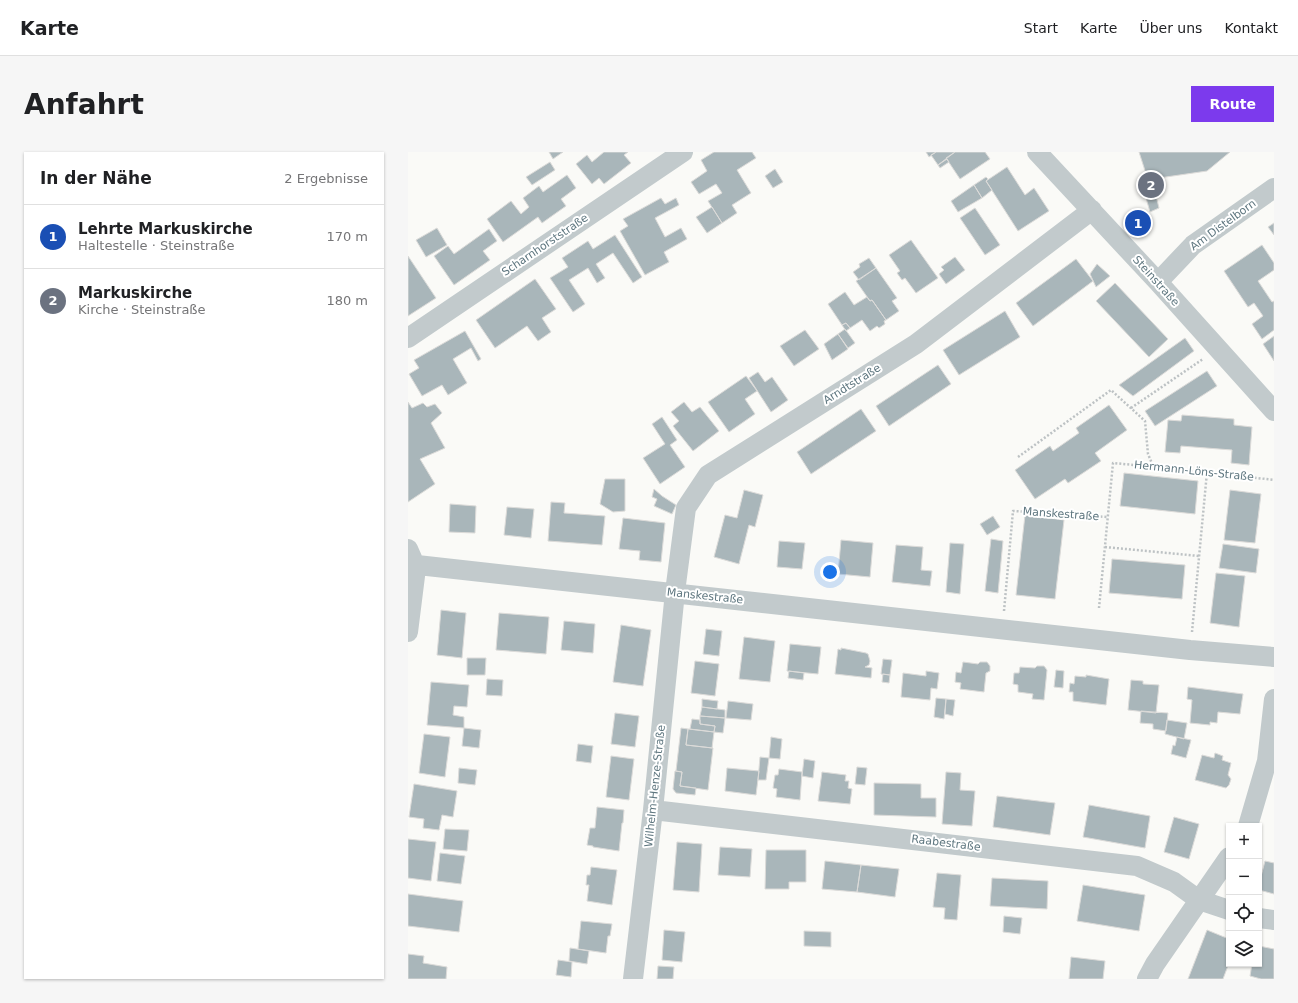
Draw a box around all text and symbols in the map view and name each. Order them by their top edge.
text: Karte [20,17,79,39]
text: Start [1024,20,1058,36]
text: Karte [1080,20,1117,36]
text: Über uns [1139,20,1202,36]
text: Kontakt [1224,20,1278,36]
button: Route [1191,86,1274,122]
text: Anfahrt [24,88,144,121]
text: In der Nähe [40,168,152,188]
pin: 2 [1138,170,1164,200]
text: 2 Ergebnisse [284,171,368,186]
street label: Am Distelborn [1188,197,1258,253]
pin: 1 [1125,208,1151,238]
street label: Scharnhorststraße [499,211,591,279]
text: Lehrte Markuskirche [78,220,253,238]
text: 1 [48,229,58,244]
text: 170 m [326,229,368,244]
text: Haltestelle · Steinstraße [78,238,235,253]
street label: Steinstraße [1130,253,1182,309]
text: Markuskirche [78,284,192,302]
text: 2 [48,293,58,308]
text: 180 m [326,293,368,308]
text: Kirche · Steinstraße [78,302,206,317]
street label: Arndtstraße [821,361,883,407]
street label: Hermann-Löns-Straße [1133,458,1255,484]
street label: Manskestraße [1022,505,1100,523]
your location [820,562,840,582]
street label: Manskestraße [666,586,744,606]
street label: Wilhelm-Henze-Straße [642,724,668,848]
map controls [1226,823,1262,967]
button: + [1226,823,1262,859]
street label: Raabestraße [911,832,982,854]
button: − [1226,859,1262,895]
button: locate [1226,895,1262,931]
button: layers [1226,931,1262,967]

